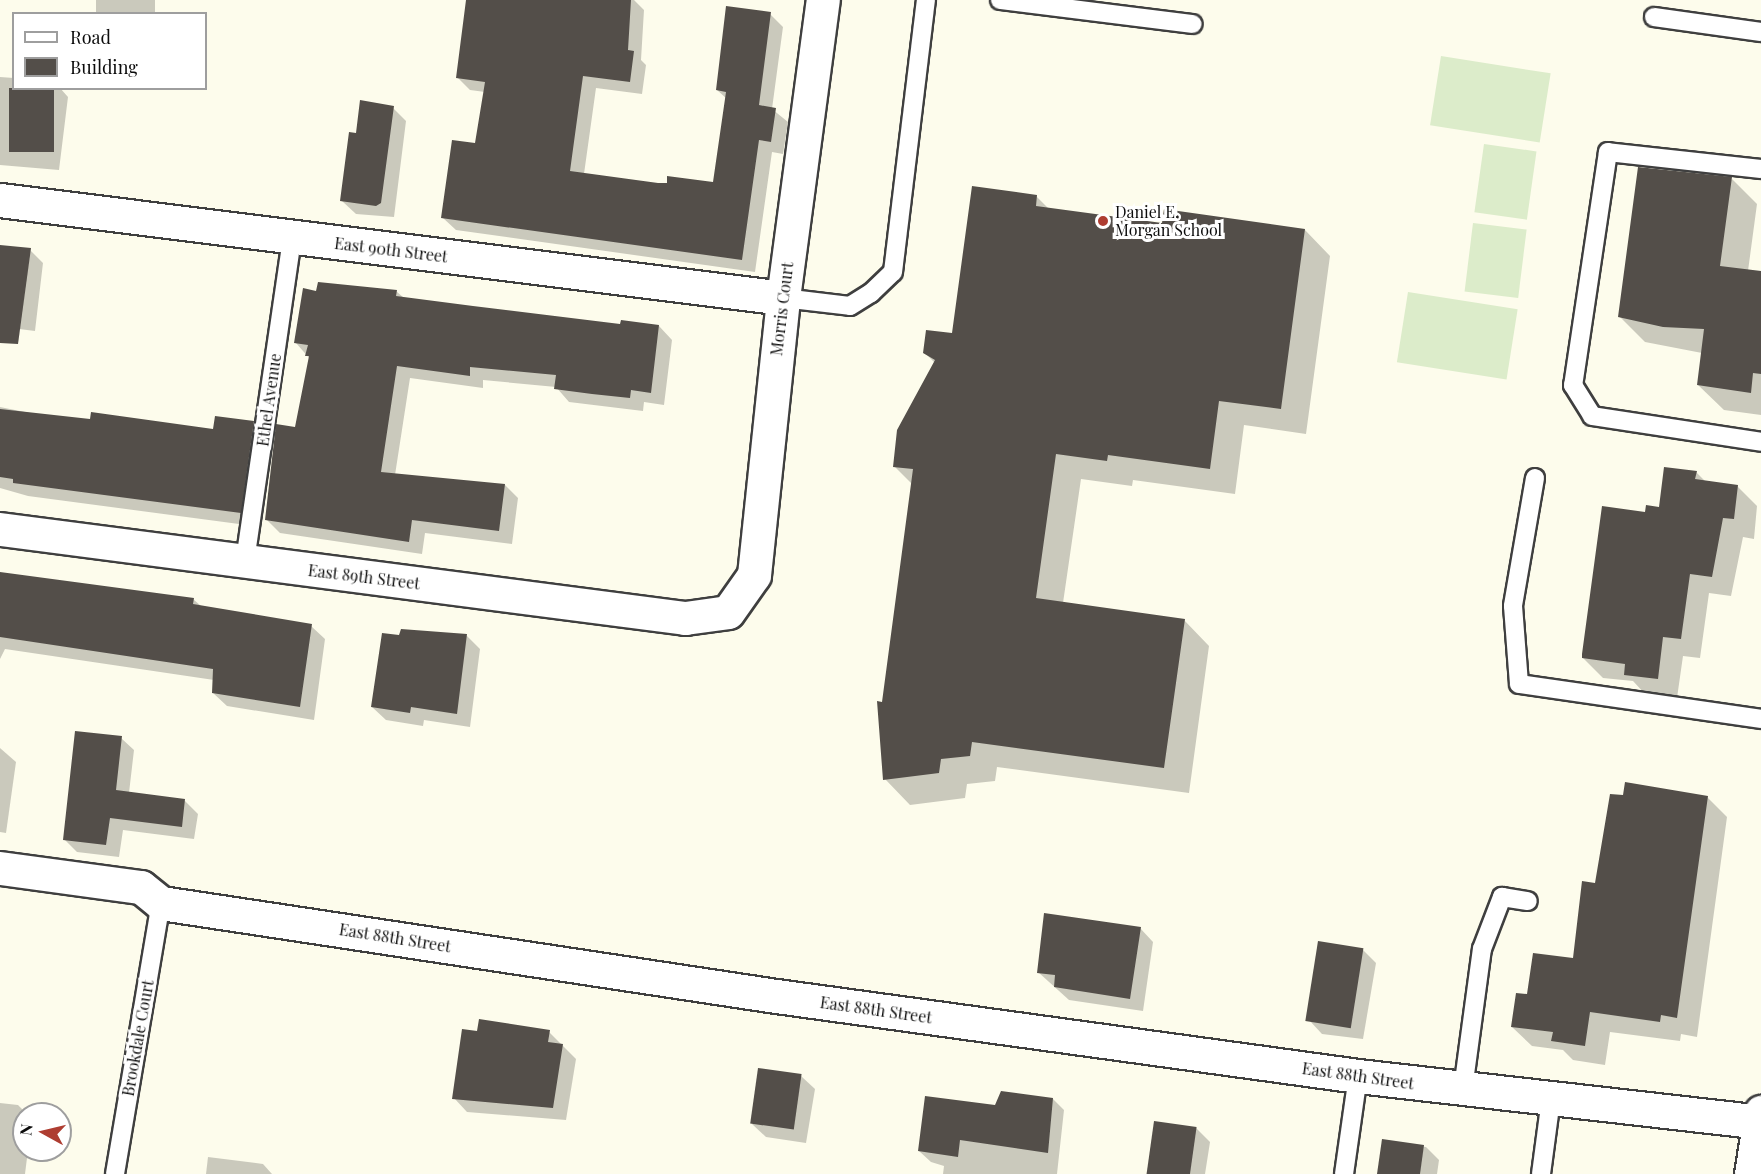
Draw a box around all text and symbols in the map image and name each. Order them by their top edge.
legend [12,12,207,90]
text: Road [70,25,111,49]
text: Building [70,55,138,79]
place label: Daniel E. Morgan School [1115,202,1222,240]
marker: Daniel E. Morgan School [1096,214,1110,228]
street label: East 90th Street [333,234,449,266]
street label: Morris Court [767,261,797,357]
street label: Ethel Avenue [253,352,285,448]
street label: East 89th Street [307,561,421,593]
street label: East 88th Street [338,920,452,956]
street label: Brookdale Court [118,978,158,1098]
street label: East 88th Street [819,993,933,1027]
street label: East 88th Street [1301,1059,1415,1093]
north arrow [12,1102,72,1162]
text: N [14,1123,37,1137]

